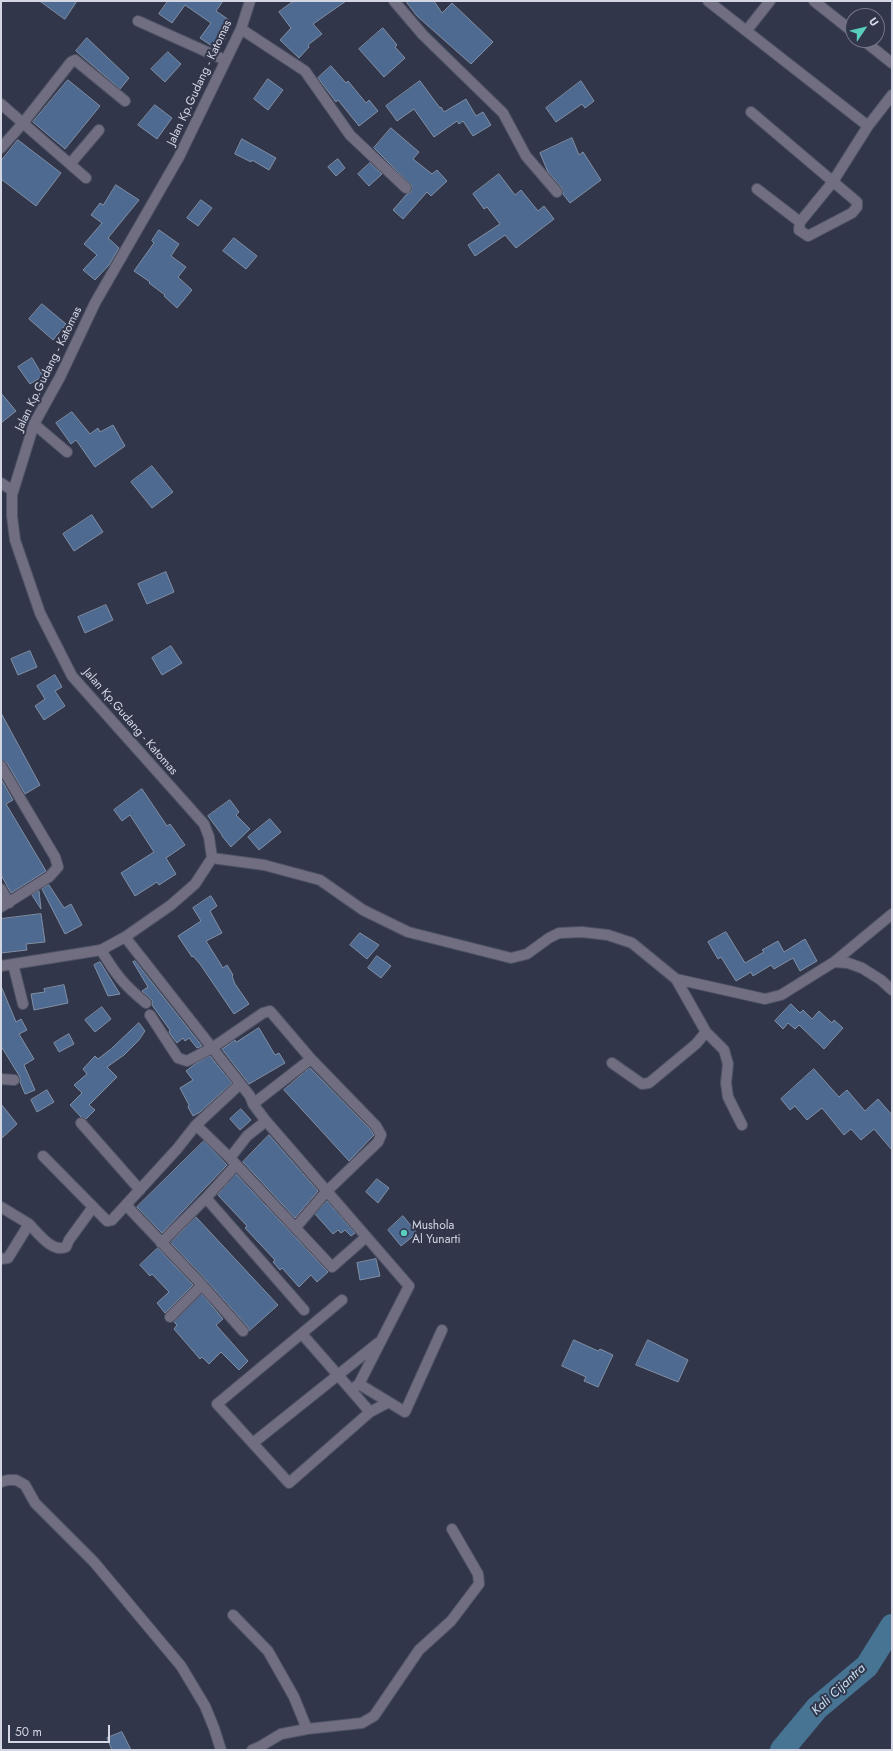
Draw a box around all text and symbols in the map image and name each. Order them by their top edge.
north arrow [845,8,885,48]
text: U [865,14,883,29]
street label: Jalan Kp.Gudang - Katomas [165,18,235,148]
street label: Jalan Kp.Gudang - Katomas [13,304,85,434]
street label: Jalan Kp.Gudang - Katomas [80,666,180,778]
place label: Mushola Al Yunarti [412,1219,461,1247]
marker: Mushola Al Yunarti [399,1228,409,1238]
water label: Kali Cijantra [809,1661,869,1719]
scale bar [10,1717,112,1743]
text: 50 m [15,1723,42,1741]

